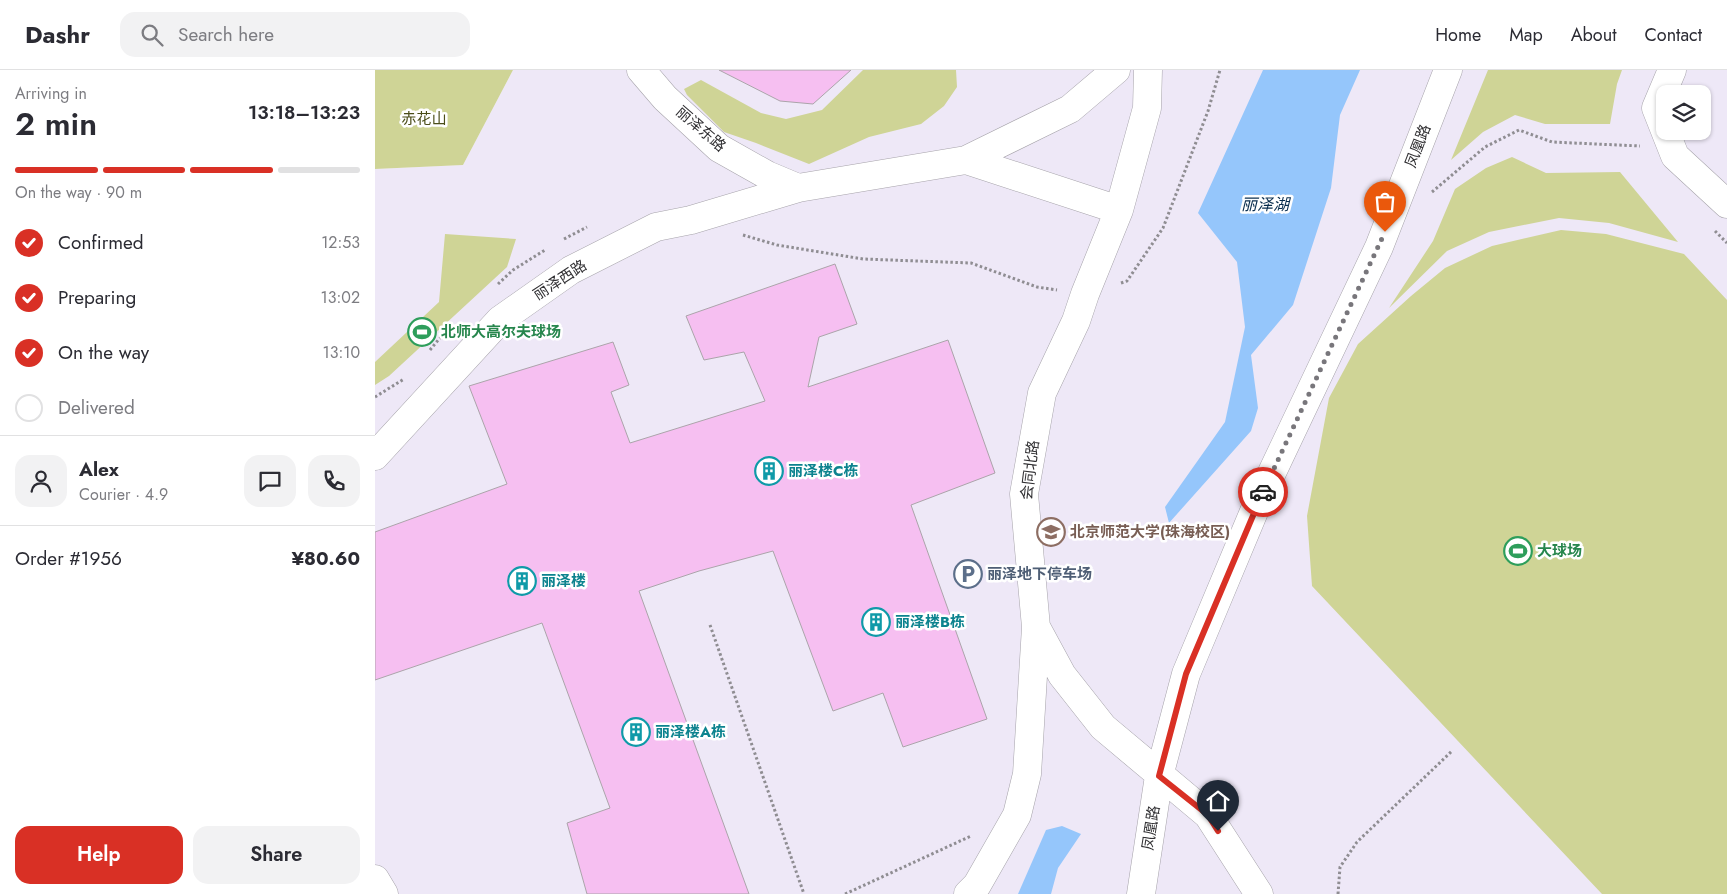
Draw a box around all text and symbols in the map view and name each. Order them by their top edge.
search box [120,12,470,57]
text: Dashr [25,17,90,52]
icon: search [138,21,166,49]
text: Search here [178,21,274,48]
text: Home [1435,22,1481,48]
text: Map [1509,22,1543,48]
text: About [1571,22,1616,48]
text: Contact [1644,22,1702,48]
text: Arriving in [15,82,87,105]
map controls [1656,85,1711,140]
button: layers [1656,85,1711,140]
text: 13:18–13:23 [248,99,360,126]
text: 2 min [15,101,97,147]
street label: 丽泽东路 [671,101,731,157]
park label: 赤花山 [401,108,447,130]
street label: 凤凰路 [1400,121,1436,171]
text: On the way · 90 m [15,181,142,204]
pin [1364,181,1406,232]
icon: bag [1371,188,1399,216]
water label: 丽泽湖 [1241,193,1292,216]
icon: check [15,229,43,257]
text: Confirmed [58,229,144,256]
text: 12:53 [321,231,360,254]
street label: 丽泽西路 [529,254,591,306]
icon: check [15,284,43,312]
text: Preparing [58,284,136,311]
text: 13:02 [321,286,360,309]
sports icon: 北师大高尔夫球场 [407,317,437,347]
place label: 北师大高尔夫球场 [441,321,561,343]
icon: check [15,339,43,367]
text: On the way [58,339,149,366]
text: 13:10 [322,341,360,364]
text: Delivered [58,394,135,421]
street label: 会同北路 [1015,439,1045,501]
button: person [15,455,67,507]
button: chat [244,455,296,507]
button: phone [308,455,360,507]
text: Alex [79,456,119,483]
building icon: 丽泽楼C栋 [754,456,784,486]
place label: 丽泽楼C栋 [788,460,859,482]
courier [1238,467,1288,517]
icon: car [1249,478,1277,506]
text: Courier · 4.9 [79,483,168,506]
school or university icon: 北京师范大学(珠海校区) [1036,517,1066,547]
place label: 北京师范大学(珠海校区) [1070,521,1230,543]
sports icon: 大球场 [1503,536,1533,566]
place label: 大球场 [1537,540,1582,562]
text: Order #1956 [15,545,122,572]
text: ¥80.60 [291,545,360,572]
parking icon: 丽泽地下停车场 [953,559,983,589]
place label: 丽泽地下停车场 [987,563,1092,585]
building icon: 丽泽楼 [507,566,537,596]
place label: 丽泽楼 [541,570,586,592]
building icon: 丽泽楼B栋 [861,607,891,637]
place label: 丽泽楼B栋 [895,611,965,633]
building icon: 丽泽楼A栋 [621,717,651,747]
place label: 丽泽楼A栋 [655,721,726,743]
pin [1197,780,1239,831]
icon: home [1204,787,1232,815]
street label: 凤凰路 [1137,804,1165,852]
button: Help [15,826,183,884]
button: Share [193,826,360,884]

